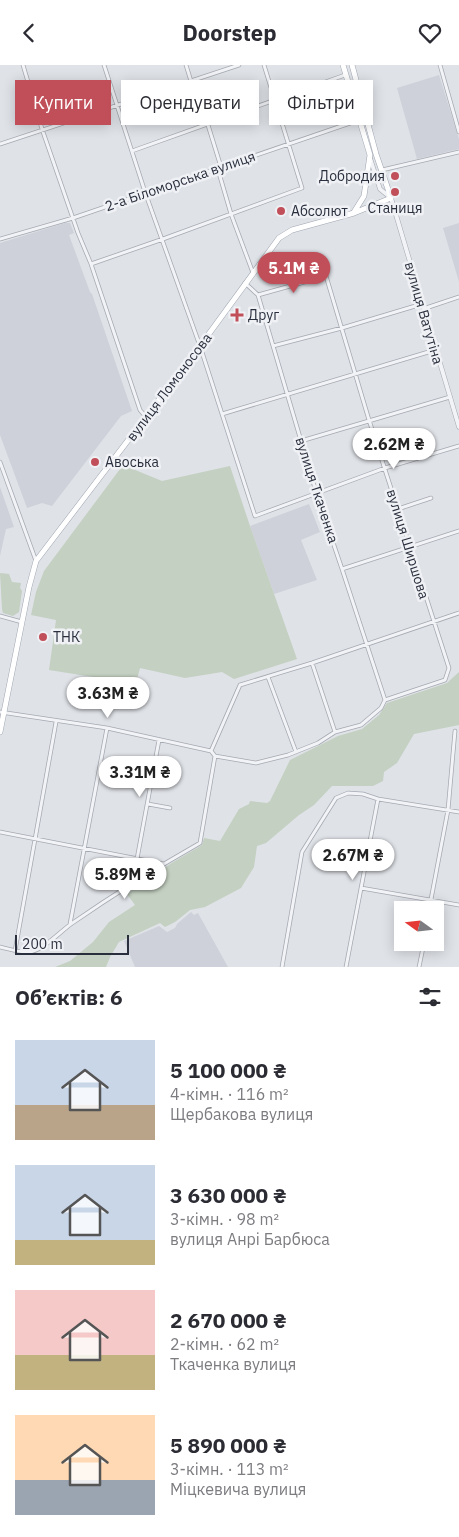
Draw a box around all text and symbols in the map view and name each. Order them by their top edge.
text: Doorstep [182,18,277,47]
icon: back [15,19,43,47]
icon: heart [416,19,444,47]
chip: Купити [15,80,111,125]
chip: Орендувати [121,80,259,125]
chip: Фільтри [269,80,373,125]
street label: 2-а Біломорська вулиця [102,147,258,215]
place label: Добродия [319,167,385,185]
marker: Добродия [389,170,401,182]
marker: Станиця [389,186,401,198]
place label: Станиця [368,199,422,217]
place label: Абсолют [291,202,348,220]
marker: Абсолют [275,205,287,217]
pin: 5.1M ₴ [253,251,335,294]
text: 5.1M ₴ [268,258,320,278]
street label: вулиця Ватутіна [401,260,447,367]
place label: Друг [248,306,279,324]
marker: Друг [230,308,244,322]
street label: вулиця Ломоносова [122,329,216,445]
pin: 2.62M ₴ [348,427,440,470]
text: 2.62M ₴ [364,434,424,454]
street label: вулиця Ткаченка [291,435,343,546]
place label: Авоська [105,453,160,471]
marker: Авоська [89,456,101,468]
street label: вулиця Ширшова [383,487,433,602]
place label: ТНК [53,628,80,646]
marker: ТНК [37,631,49,643]
pin: 3.63M ₴ [62,677,154,719]
text: 3.63M ₴ [78,683,138,703]
pin: 3.31M ₴ [94,755,186,798]
text: 3.31M ₴ [110,762,170,782]
pin: 2.67M ₴ [307,839,399,881]
text: 2.67M ₴ [323,845,383,865]
pin: 5.89M ₴ [79,857,171,900]
text: 5.89M ₴ [95,864,155,884]
north arrow [394,901,444,951]
map controls [394,901,444,951]
scale bar [15,932,129,955]
text: 200 m [22,935,63,953]
text: Об’єктів: 6 [15,983,123,1011]
icon: filters [416,983,444,1011]
text: 5 100 000 ₴ [170,1056,287,1084]
icon: home [55,1060,115,1120]
text: 4-кімн. · 116 m² [170,1084,289,1104]
text: Щербакова вулиця [170,1104,313,1124]
text: 3 630 000 ₴ [170,1181,287,1209]
icon: home [55,1185,115,1245]
text: 3-кімн. · 98 m² [170,1209,279,1229]
text: вулиця Анрі Барбюса [170,1229,330,1249]
text: 2 670 000 ₴ [170,1306,287,1334]
icon: home [55,1310,115,1370]
text: 2-кімн. · 62 m² [170,1334,279,1354]
text: Ткаченка вулиця [170,1354,296,1374]
text: 5 890 000 ₴ [170,1431,287,1459]
icon: home [55,1435,115,1495]
text: 3-кімн. · 113 m² [170,1459,289,1479]
text: Міцкевича вулиця [170,1479,306,1499]

